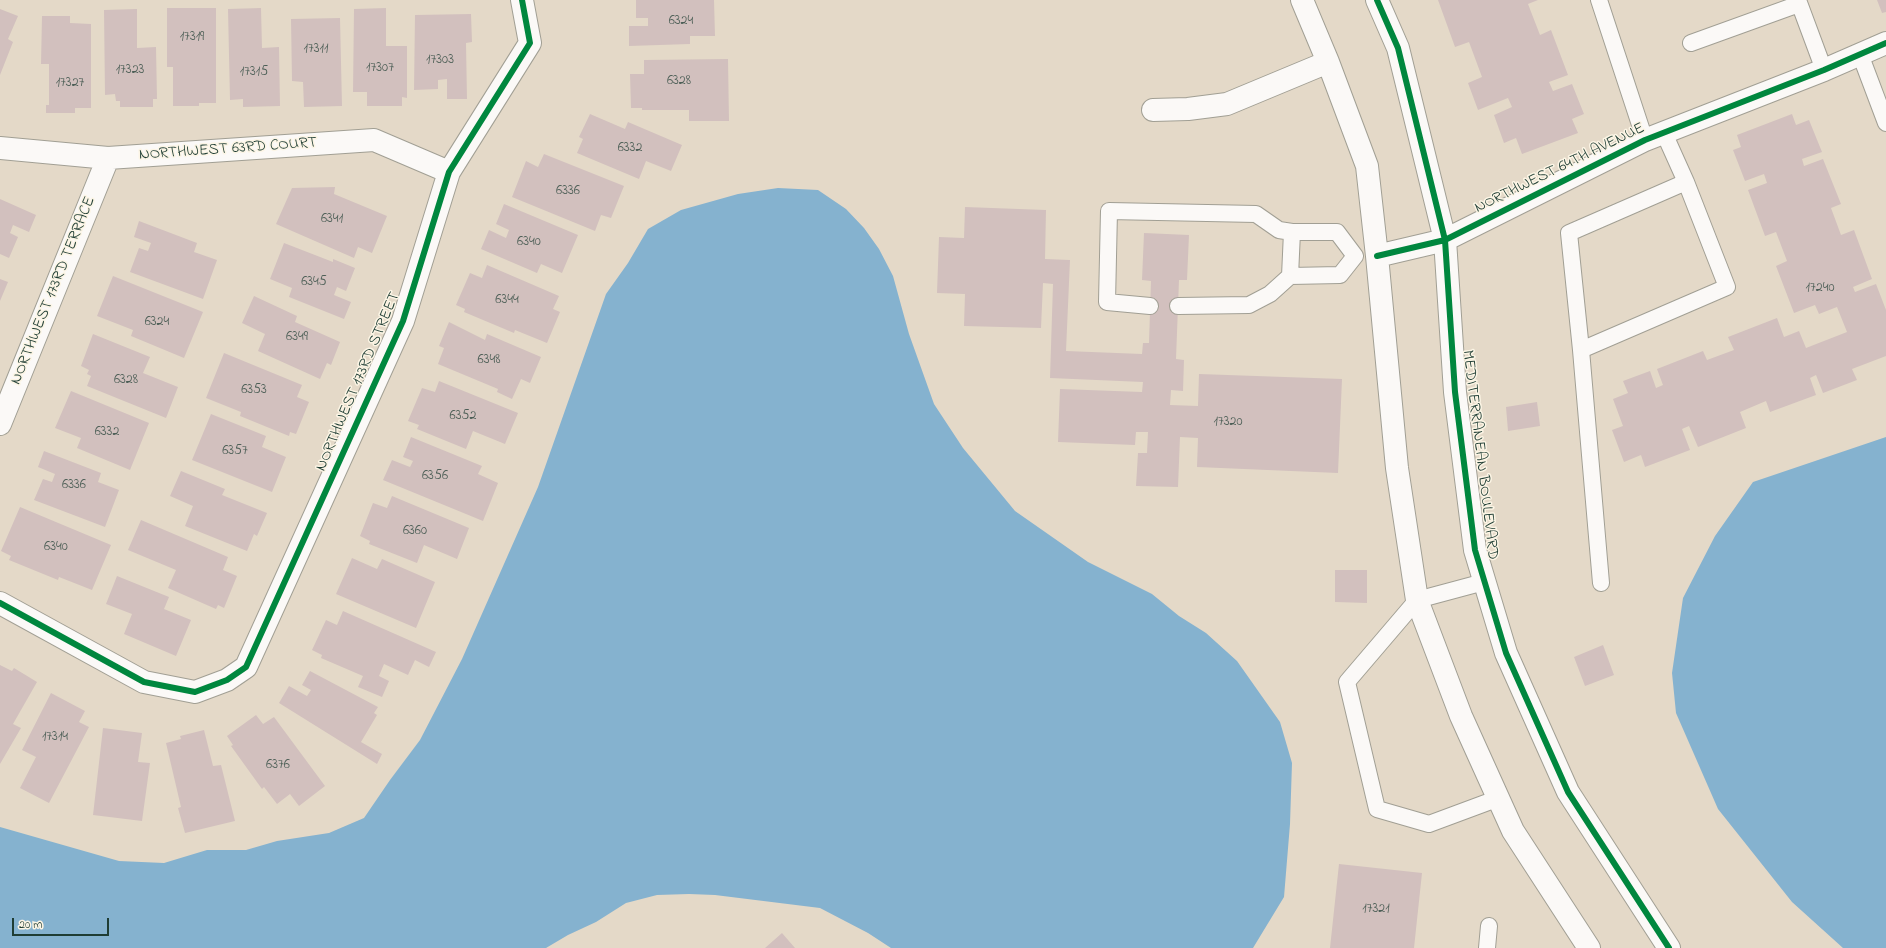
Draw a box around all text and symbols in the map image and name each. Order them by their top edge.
house number: 6324 [669,14,693,30]
house number: 17319 [180,30,204,46]
house number: 17311 [304,42,328,58]
house number: 17303 [426,53,454,69]
house number: 17307 [366,61,394,77]
house number: 17323 [116,63,144,79]
house number: 17315 [240,65,268,81]
house number: 6328 [667,74,691,90]
house number: 17327 [56,76,84,92]
street label: NORTHWEST 64TH AVENUE [1472,119,1648,219]
street label: NORTHWEST 63RD COURT [138,134,318,166]
house number: 6332 [618,141,642,157]
house number: 6336 [556,184,580,200]
street label: NORTHWEST 173RD TERRACE [7,194,101,388]
house number: 6341 [321,212,343,228]
house number: 6340 [517,235,541,251]
house number: 6345 [301,275,327,291]
house number: 17240 [1806,281,1834,297]
street label: NORTHWEST 173RD STREET [312,289,406,475]
house number: 6344 [495,293,519,309]
house number: 6324 [145,315,169,331]
house number: 6349 [286,330,308,346]
street label: MEDITERRANEAN BOULEVARD [1457,349,1501,561]
house number: 6348 [478,353,500,369]
house number: 6328 [114,373,138,389]
house number: 6353 [241,383,267,399]
house number: 6352 [450,409,476,425]
house number: 17320 [1213,415,1243,431]
house number: 6332 [95,425,119,441]
house number: 6357 [222,444,248,460]
house number: 6356 [422,469,448,485]
house number: 6336 [62,478,86,494]
house number: 6360 [403,524,427,540]
house number: 6340 [44,540,68,556]
house number: 17314 [42,730,68,746]
house number: 6376 [266,758,290,774]
house number: 17321 [1362,902,1390,918]
scale bar [14,910,111,936]
text: 20 m [19,916,42,934]

